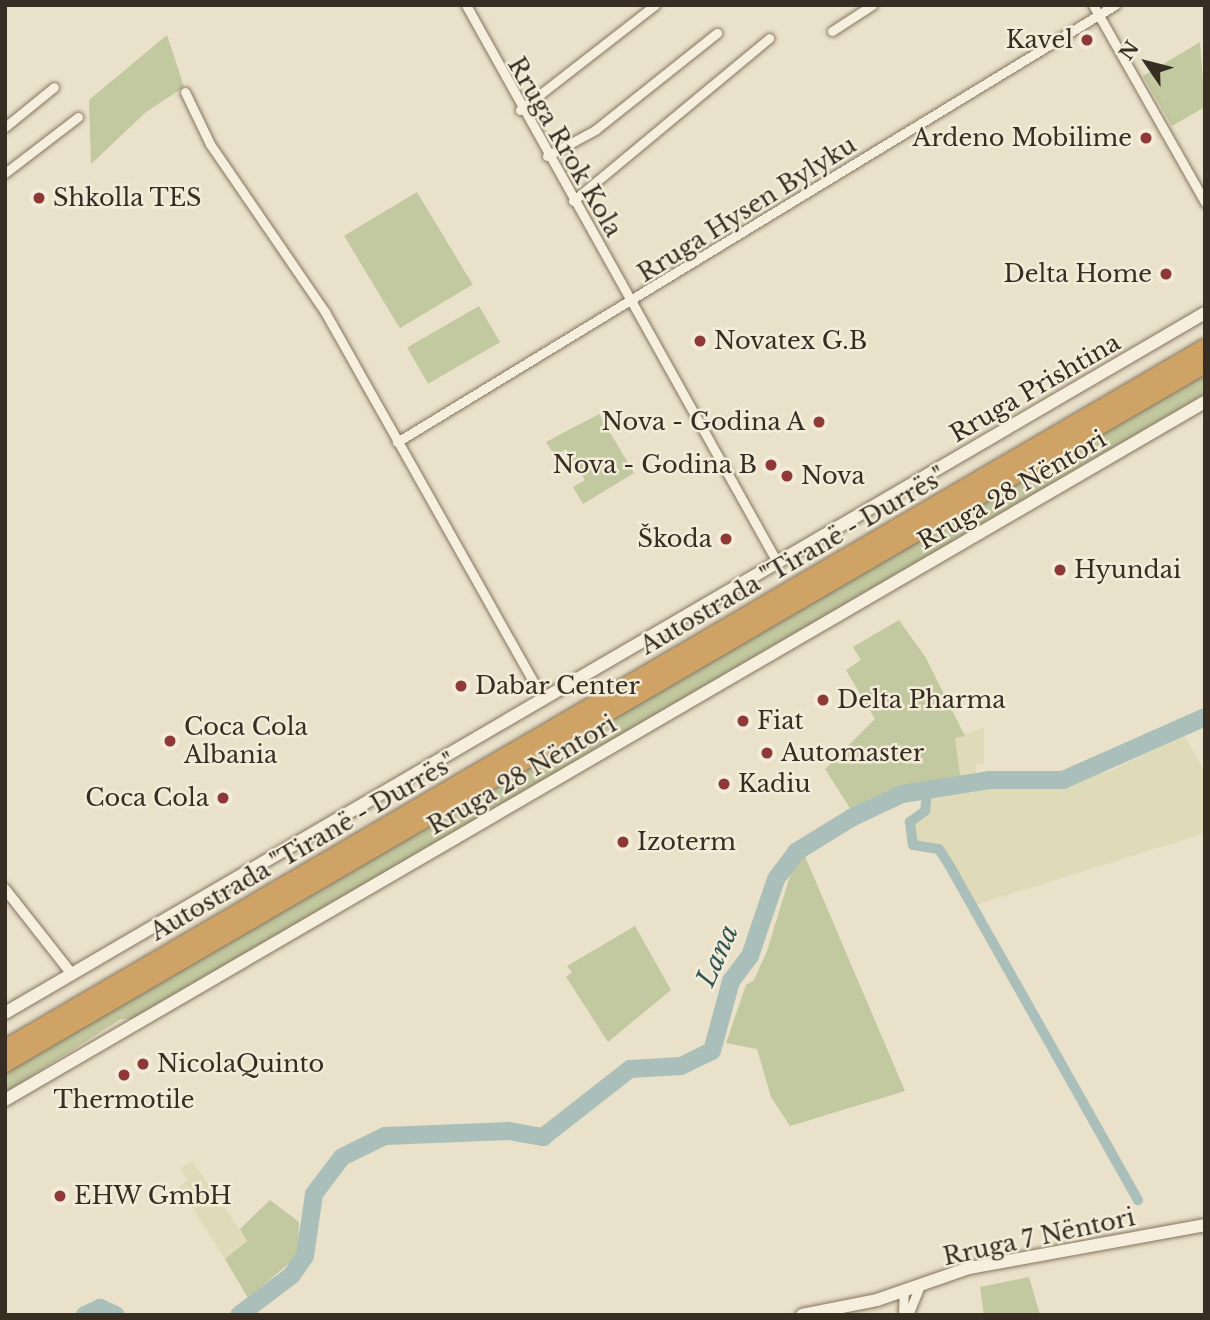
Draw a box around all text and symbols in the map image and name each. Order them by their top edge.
place label: Kavel [1006,26,1073,54]
north arrow [1112,28,1182,98]
marker: Kavel [1079,32,1095,48]
text: N [1115,37,1144,65]
street label: Rruga Rrok Kola [502,52,628,242]
place label: Ardeno Mobilime [913,124,1132,152]
street label: Rruga Hysen Bylyku [632,130,862,288]
marker: Ardeno Mobilime [1138,130,1154,146]
place label: Shkolla TES [53,184,203,212]
marker: Shkolla TES [31,190,47,206]
place label: Delta Home [1003,260,1152,288]
marker: Delta Home [1158,266,1174,282]
place label: Novatex G.B [714,327,867,355]
street label: Rruga Prishtina [945,328,1125,448]
marker: Novatex G.B [692,333,708,349]
place label: Nova - Godina A [600,408,805,436]
marker: Nova - Godina A [811,414,827,430]
street label: Rruga 28 Nëntori [913,424,1111,556]
place label: Nova - Godina B [552,451,757,479]
marker: Nova - Godina B [763,457,779,473]
street label: Autostrada "Tiranë - Durrës" [635,461,951,661]
place label: Nova [801,462,865,490]
marker: Nova [779,468,795,484]
place label: Škoda [637,525,712,553]
marker: Škoda [718,531,734,547]
place label: Hyundai [1074,556,1181,584]
marker: Hyundai [1052,562,1068,578]
place label: Dabar Center [475,672,640,700]
marker: Dabar Center [453,678,469,694]
place label: Delta Pharma [837,686,1006,714]
marker: Delta Pharma [815,692,831,708]
place label: Fiat [757,707,804,735]
street label: Rruga 28 Nëntori [423,709,621,841]
place label: Coca Cola Albania [184,713,308,769]
marker: Fiat [735,713,751,729]
marker: Coca Cola Albania [162,733,178,749]
place label: Automaster [781,739,924,767]
marker: Automaster [759,745,775,761]
street label: Autostrada "Tiranë - Durrës" [145,747,461,947]
place label: Kadiu [738,770,810,798]
marker: Kadiu [716,776,732,792]
place label: Coca Cola [85,784,209,812]
marker: Coca Cola [215,790,231,806]
place label: Izoterm [637,828,736,856]
marker: Izoterm [615,834,631,850]
water label: Lana [691,920,745,992]
place label: NicolaQuinto [157,1050,324,1078]
marker: NicolaQuinto [135,1056,151,1072]
marker: Thermotile [116,1067,132,1083]
place label: Thermotile [53,1086,195,1114]
place label: EHW GmbH [74,1182,233,1210]
marker: EHW GmbH [52,1188,68,1204]
street label: Rruga 7 Nëntori [940,1203,1138,1271]

